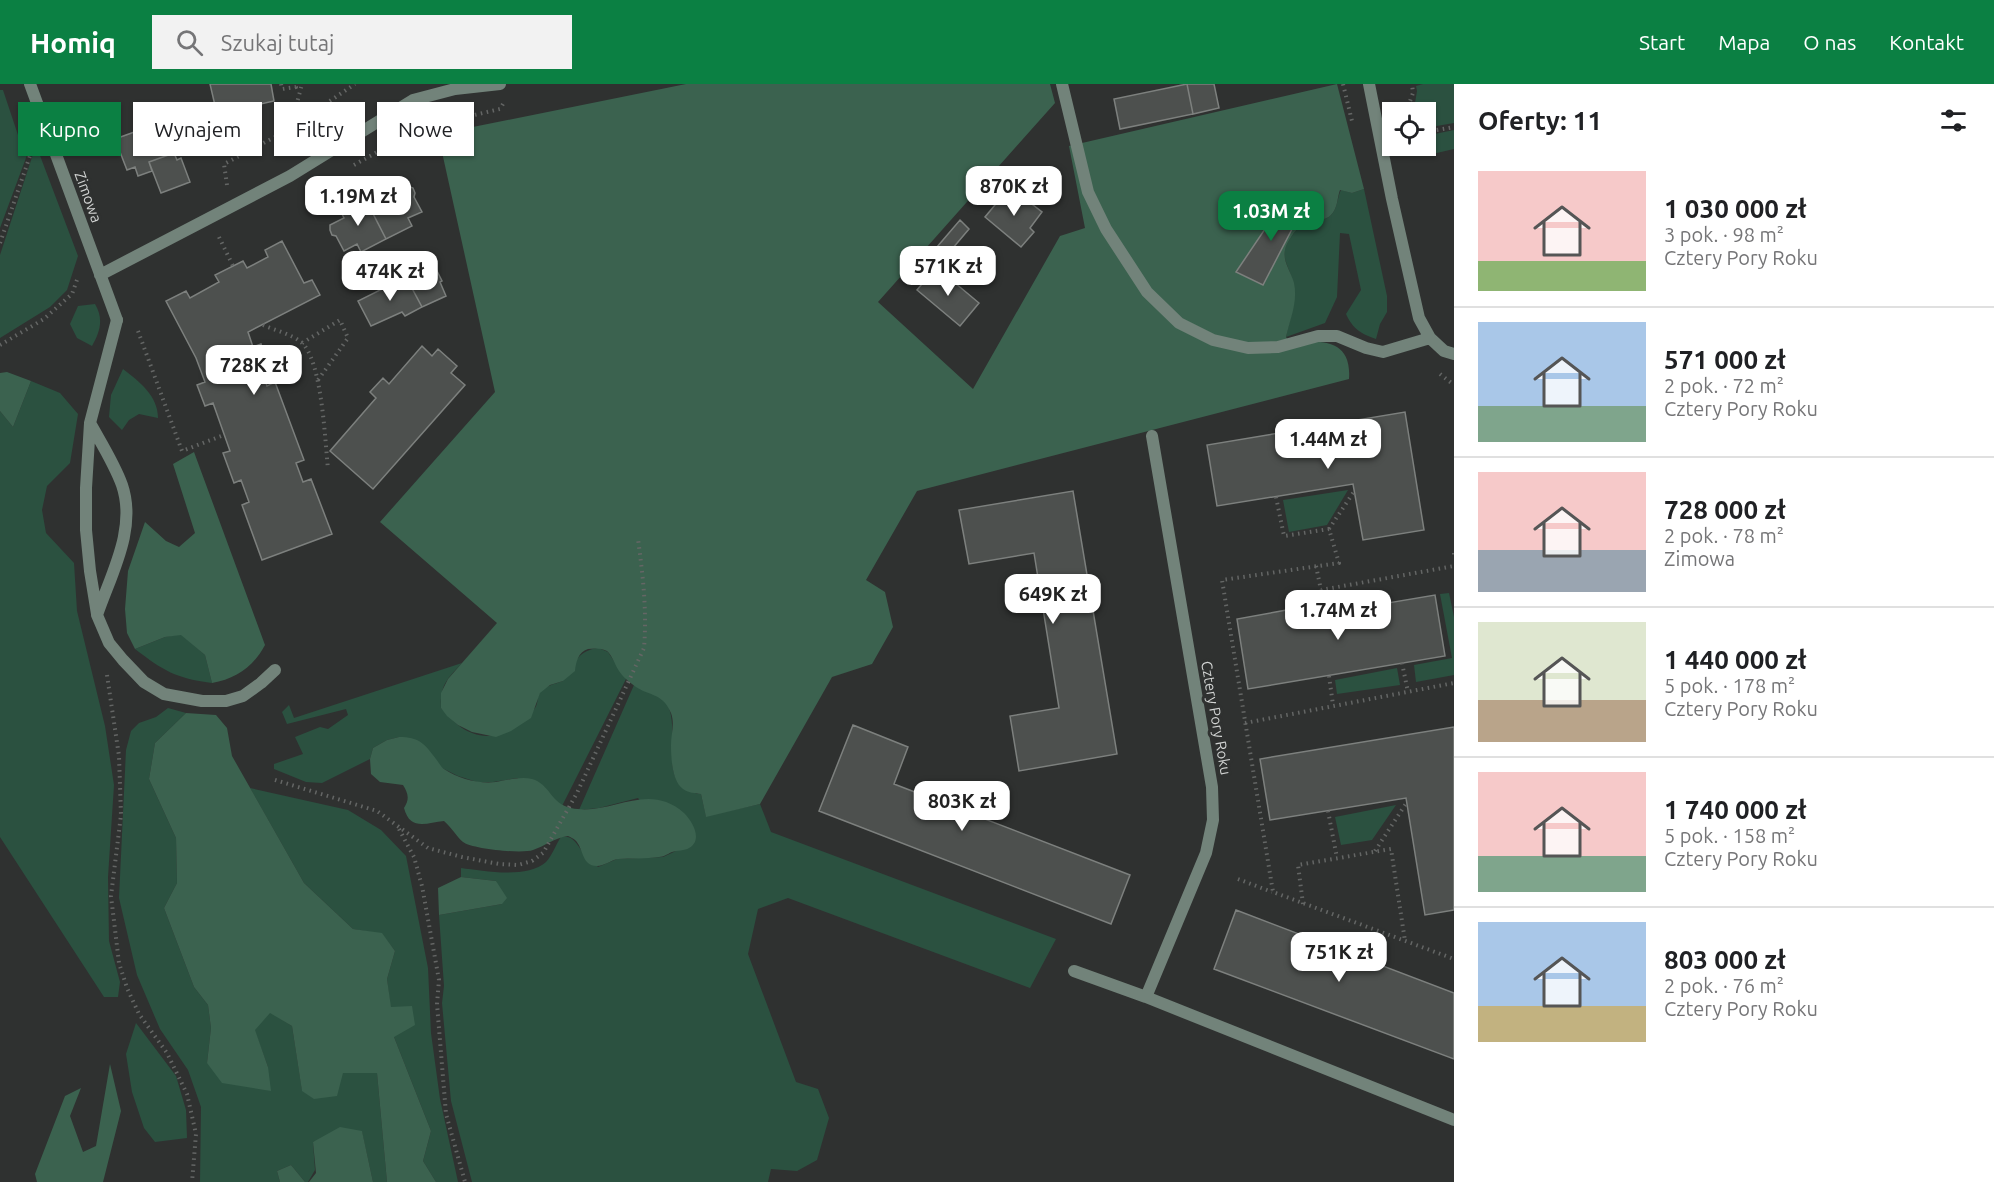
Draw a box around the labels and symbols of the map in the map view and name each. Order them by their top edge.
pin: 870K zł [959,166,1069,217]
street label: Zimowa [71,169,106,225]
pin: 1.19M zł [296,176,420,227]
pin: 1.03M zł [1209,191,1333,242]
pin: 571K zł [893,246,1003,297]
pin: 474K zł [335,251,445,302]
pin: 728K zł [199,345,309,396]
pin: 1.44M zł [1266,419,1390,470]
pin: 649K zł [998,574,1108,625]
pin: 1.74M zł [1276,590,1400,641]
street label: Cztery Pory Roku [1198,660,1235,776]
pin: 803K zł [907,781,1017,832]
pin: 751K zł [1284,932,1394,983]

